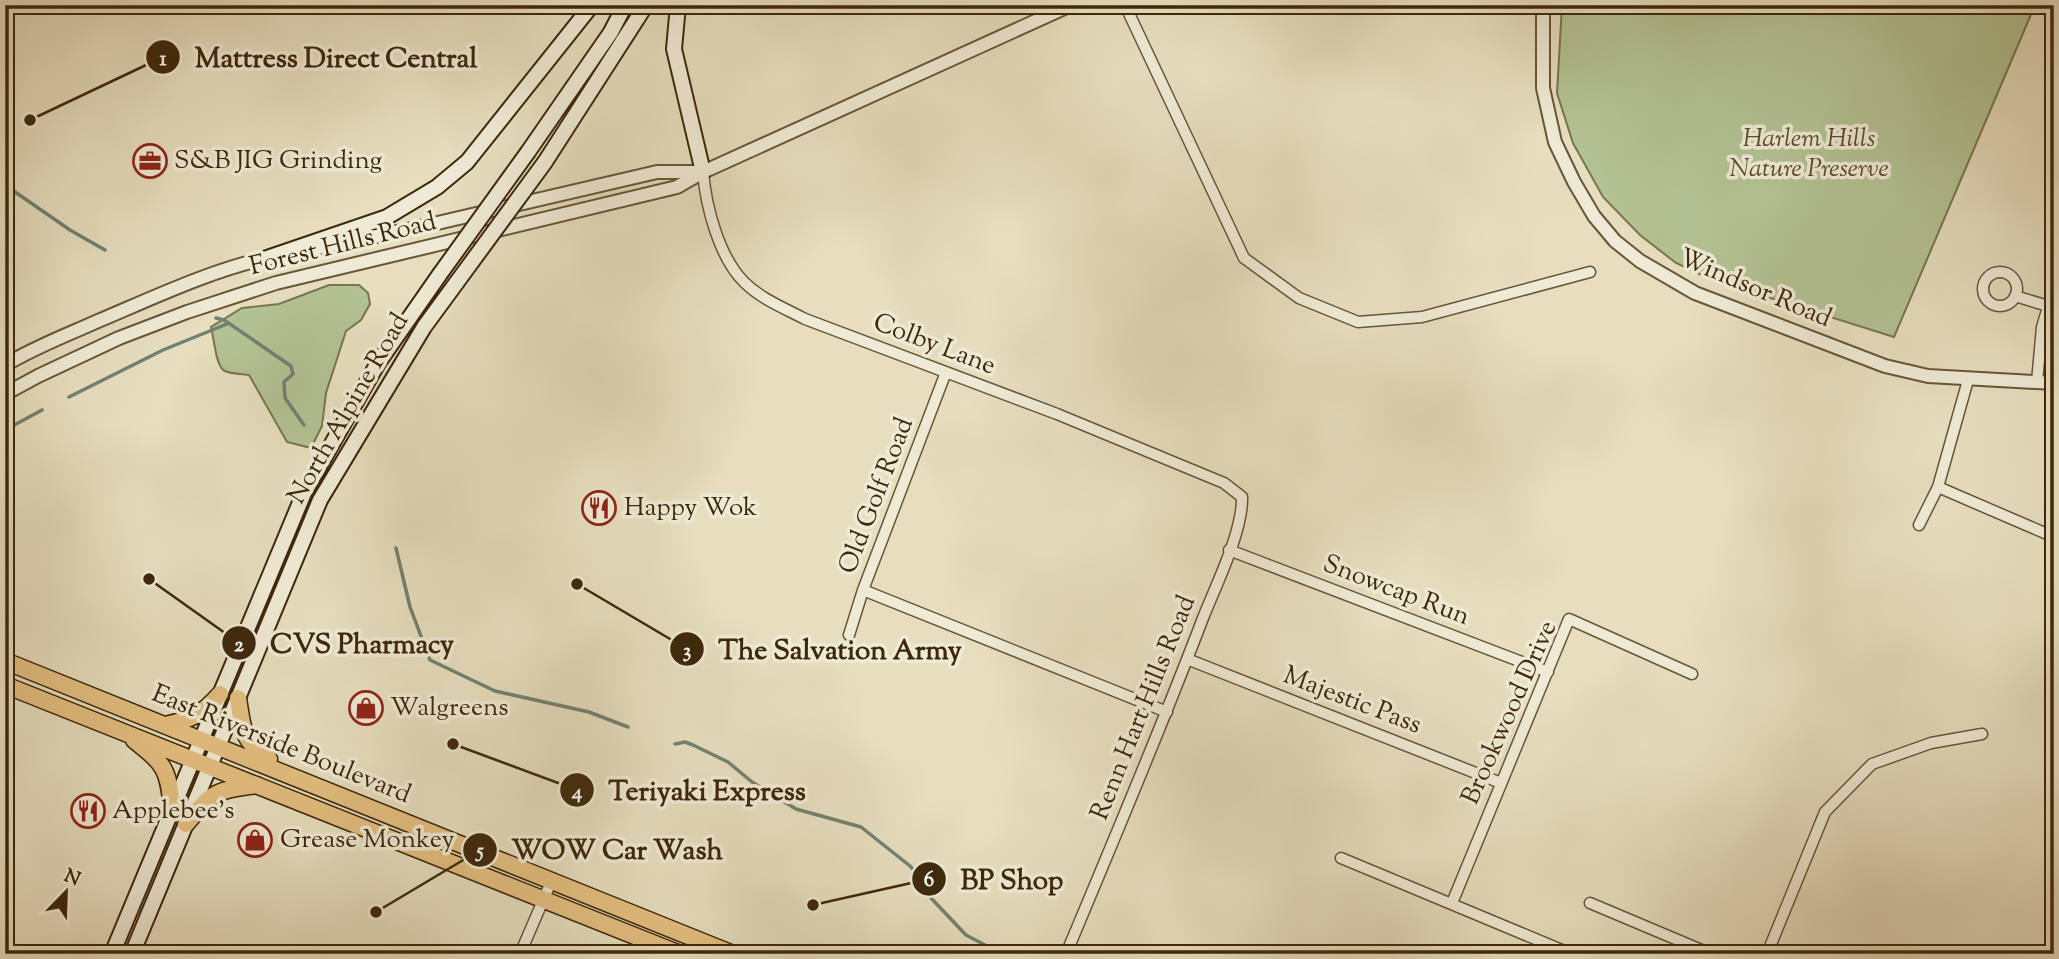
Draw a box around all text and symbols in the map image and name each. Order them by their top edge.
callout: Mattress Direct Central [146,33,491,82]
text: Mattress Direct Central [195,40,477,80]
text: 1 [159,45,167,75]
park label: Harlem Hills Nature Preserve [1729,121,1889,188]
office icon: S&B JIG Grinding [131,142,169,180]
place label: S&B JIG Grinding [174,143,382,180]
street label: Forest Hills Road [246,204,441,286]
street label: Windsor Road [1673,240,1837,338]
street label: Colby Lane [867,305,1001,385]
street label: North Alpine Road [279,306,419,511]
street label: Old Golf Road [830,412,924,580]
restaurant icon: Happy Wok [580,489,618,527]
place label: Happy Wok [624,490,757,527]
street label: Snowcap Run [1317,546,1475,636]
street label: Renn Hart Hills Road [1082,590,1206,826]
street label: Brookwood Drive [1453,615,1567,811]
callout: CVS Pharmacy [221,619,468,668]
callout: The Salvation Army [669,625,976,674]
text: CVS Pharmacy [270,626,454,666]
text: 2 [234,631,244,661]
text: The Salvation Army [718,632,962,672]
text: 3 [683,637,691,667]
street label: Majestic Pass [1278,658,1426,744]
street label: East Riverside Boulevard [146,676,416,814]
shop icon: Walgreens [347,689,385,727]
place label: Walgreens [390,690,509,727]
callout: Teriyaki Express [560,766,820,815]
text: Teriyaki Express [608,773,806,813]
text: 4 [571,778,583,808]
restaurant icon: Applebee's [69,792,107,830]
place label: Applebee's [112,793,235,830]
shop icon: Grease Monkey [236,821,274,859]
place label: Grease Monkey [280,822,454,859]
callout: WOW Car Wash [462,825,737,874]
text: WOW Car Wash [511,832,723,872]
text: 5 [474,837,484,867]
callout: BP Shop [912,854,1078,903]
north arrow [32,858,102,928]
text: BP Shop [961,862,1063,902]
text: N [59,863,84,894]
text: 6 [924,866,934,896]

